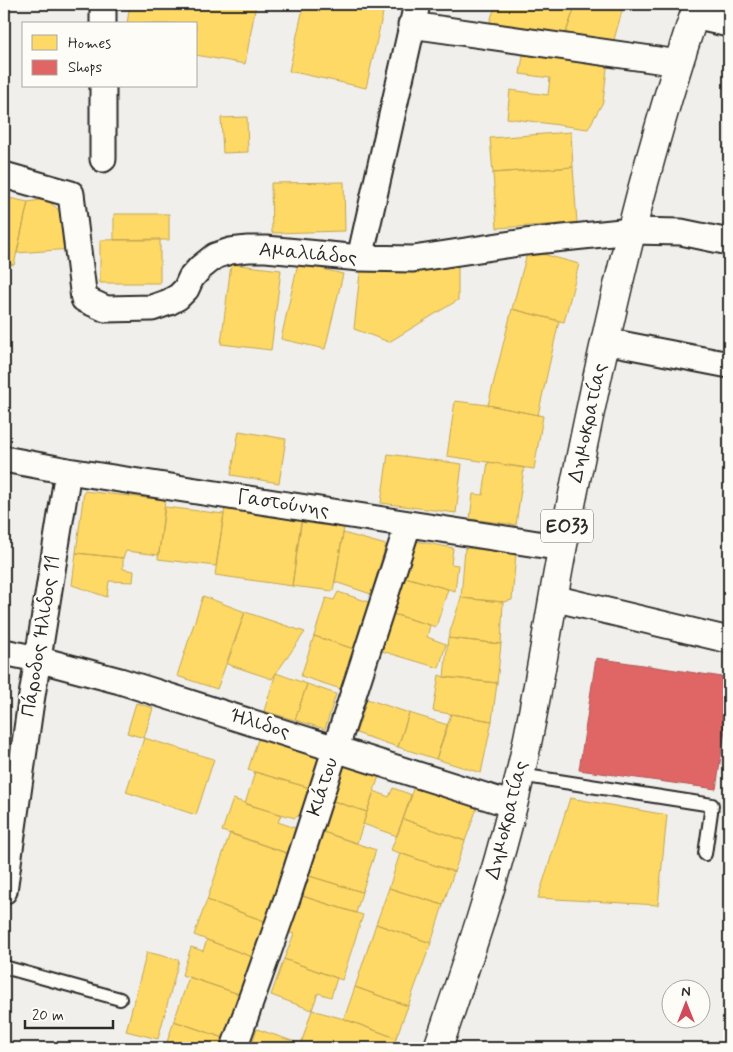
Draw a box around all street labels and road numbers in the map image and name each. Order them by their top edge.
street label: Αμαλιάδος [258,236,358,272]
street label: Δημοκρατίας [562,361,614,485]
street label: Γαστούνης [235,483,331,525]
road number: ΕΟ33 [541,510,593,542]
street label: Πάροδος Ήλιδος 11 [15,553,67,719]
street label: Ήλιδος [227,702,293,746]
street label: Κιάτου [301,754,345,820]
street label: Δημοκρατίας [479,758,535,882]

